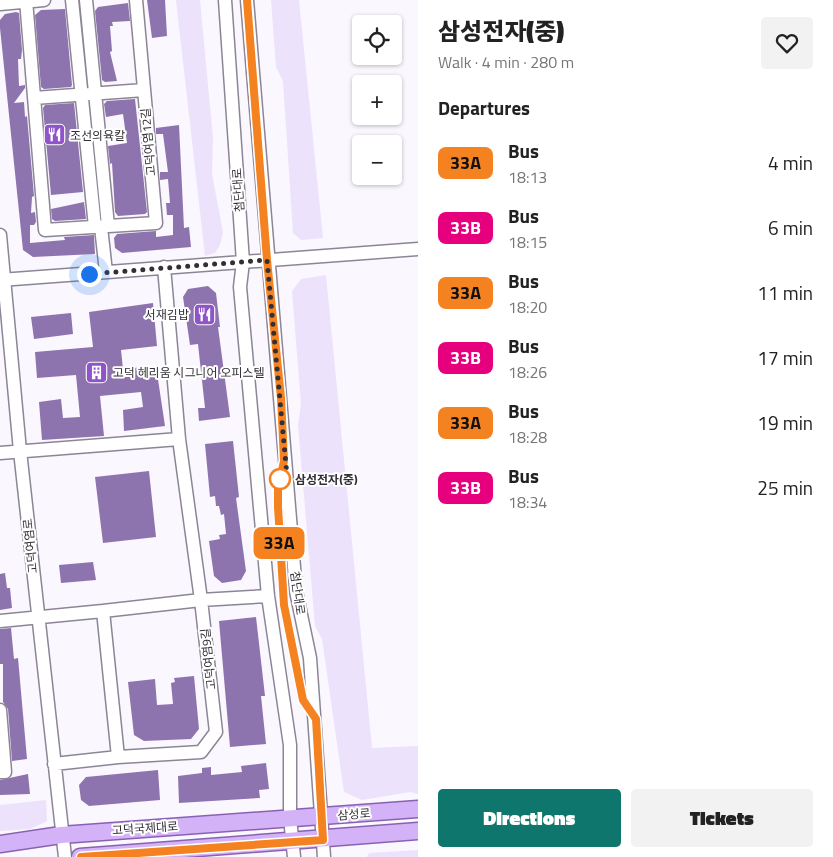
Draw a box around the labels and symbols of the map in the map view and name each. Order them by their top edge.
street label: 고덕여염12길 [136,107,160,177]
restaurant icon: 조선의육칼 [42,123,66,147]
place label: 조선의육칼 [70,126,125,145]
street label: 첨단대로 [227,167,249,213]
your location [77,262,102,287]
restaurant icon: 서재김밥 [193,302,217,326]
place label: 서재김밥 [145,305,189,324]
building icon: 고덕 헤리움 시그니어 오피스텔 [85,360,109,384]
place label: 고덕 헤리움 시그니어 오피스텔 [113,363,264,382]
marker: 삼성전자(중) [269,468,291,490]
place label: 삼성전자(중) [295,470,358,489]
street label: 고덕여염로 [18,518,42,574]
line badge: 33A [250,527,308,559]
street label: 첨단대로 [286,570,310,616]
street label: 고덕여염9길 [195,627,221,691]
street label: 삼성로 [337,803,371,825]
street label: 고덕국제대로 [111,816,179,840]

